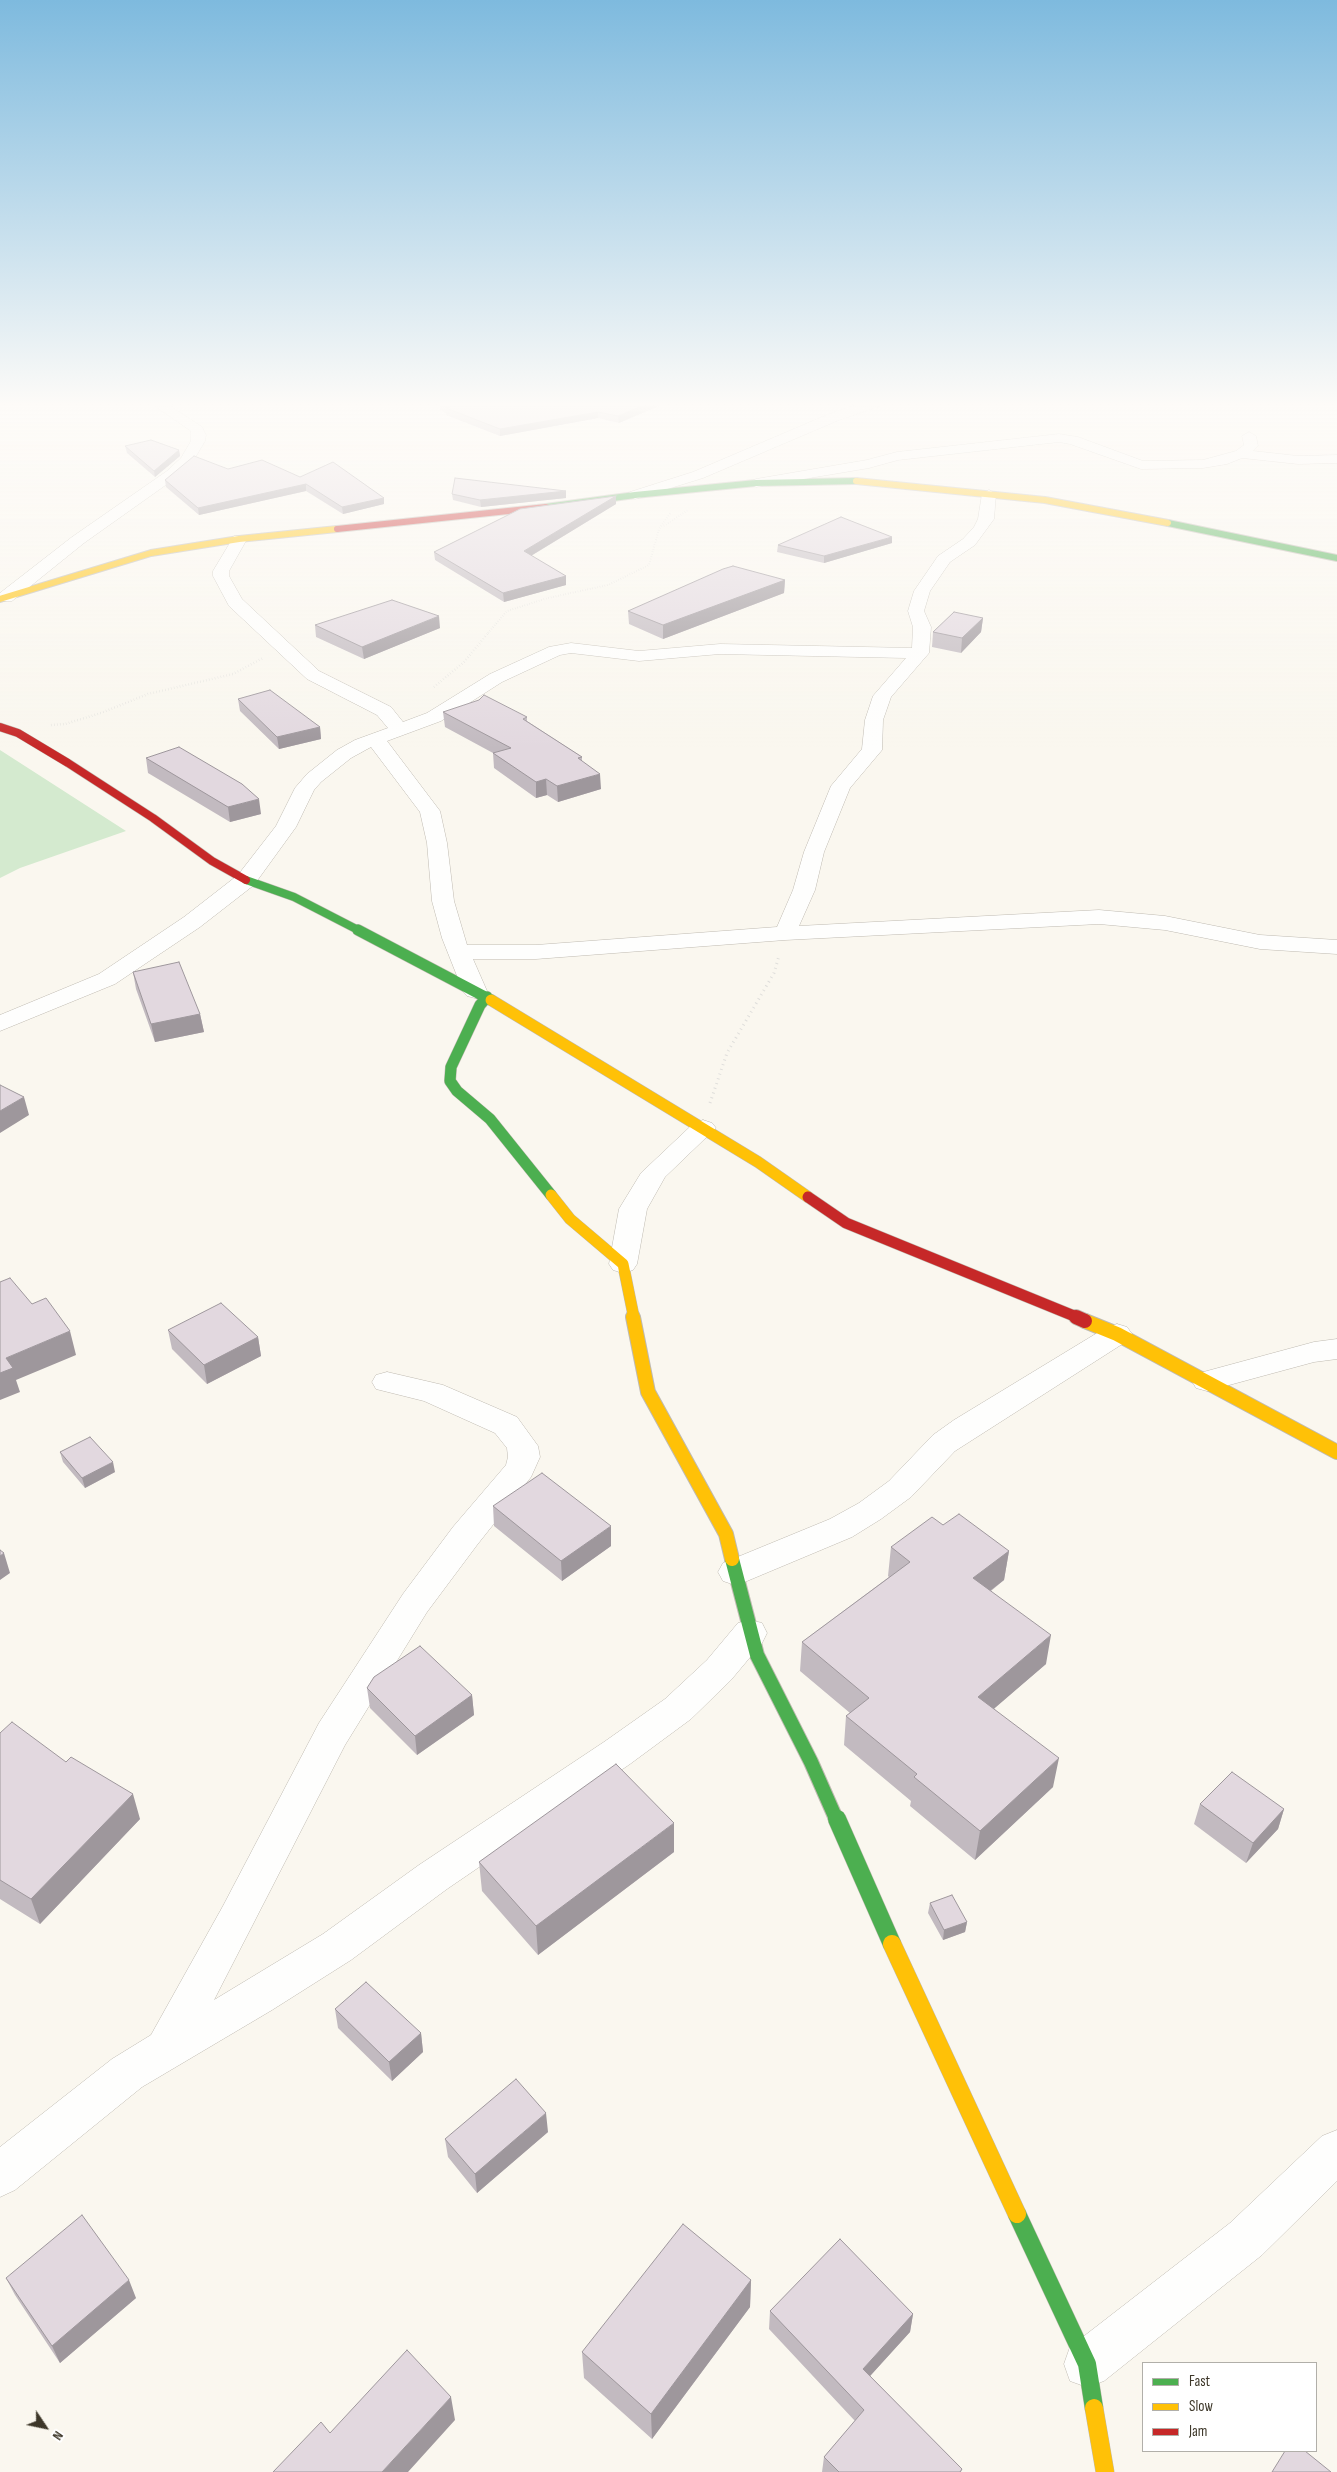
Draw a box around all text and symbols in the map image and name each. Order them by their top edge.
legend [1142,2362,1317,2452]
text: Fast [1189,2372,1210,2391]
text: Slow [1189,2397,1213,2416]
north arrow [20,2402,70,2452]
text: Jam [1189,2422,1207,2441]
text: N [49,2428,67,2444]

